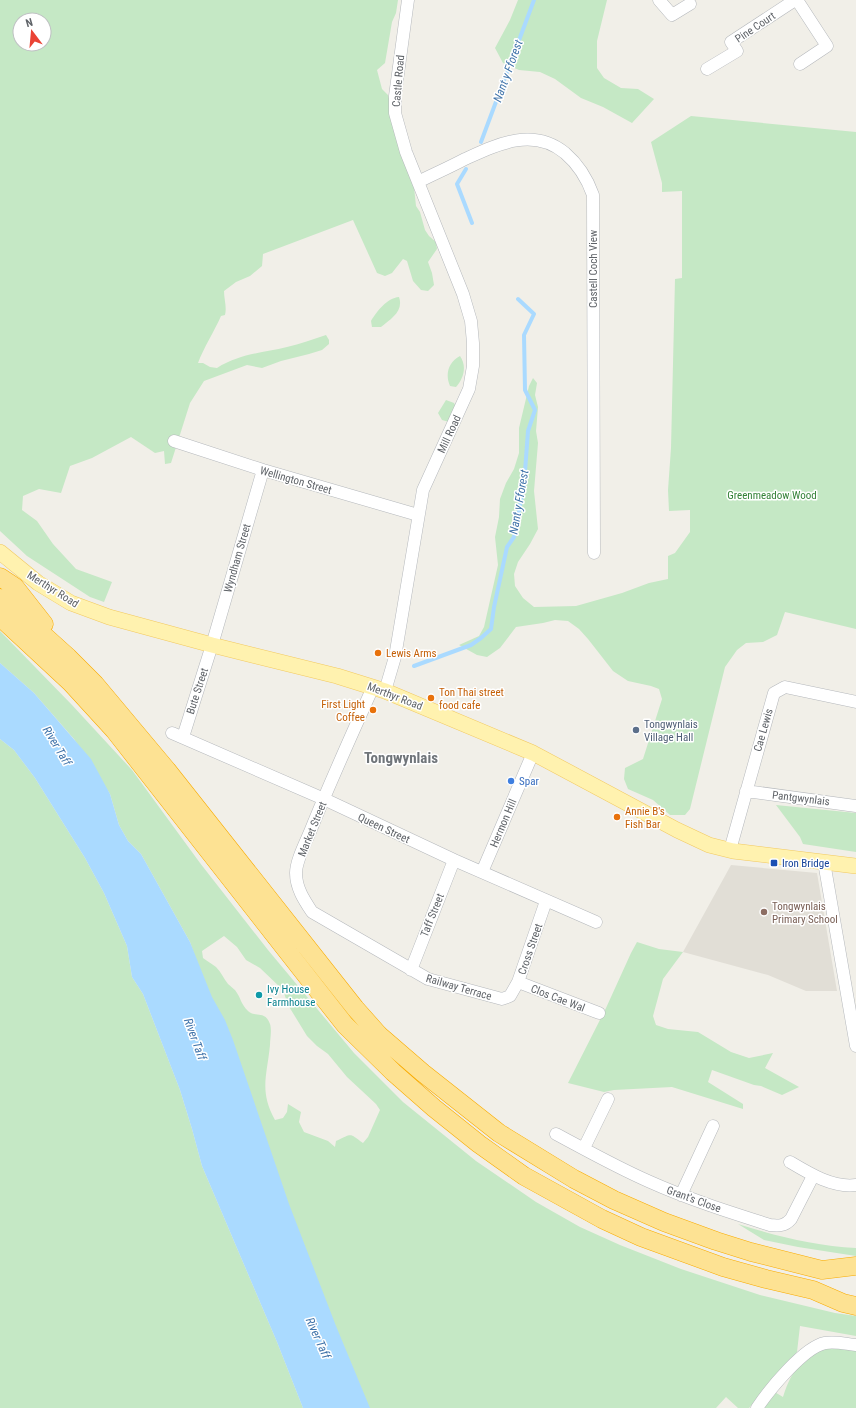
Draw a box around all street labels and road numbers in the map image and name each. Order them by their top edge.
street label: Pine Court [733,9,778,46]
street label: Castle Road [390,55,407,108]
street label: Castell Coch View [587,230,600,308]
street label: Mill Road [435,413,464,455]
street label: Wellington Street [259,464,333,497]
street label: Wyndham Street [221,522,254,594]
street label: Merthyr Road [25,568,81,610]
street label: Bute Street [184,666,211,716]
street label: Merthyr Road [365,680,424,713]
street label: Cae Lewis [751,707,776,753]
street label: Pantgwynlais [772,789,830,808]
street label: Hermon Hill [487,797,519,849]
street label: Market Street [295,800,329,859]
street label: Queen Street [356,811,412,846]
street label: Taff Street [418,892,447,939]
street label: Cross Street [516,922,545,976]
street label: Railway Terrace [425,972,493,1003]
street label: Clos Cae Wal [529,982,587,1015]
street label: Grant's Close [665,1184,723,1215]

